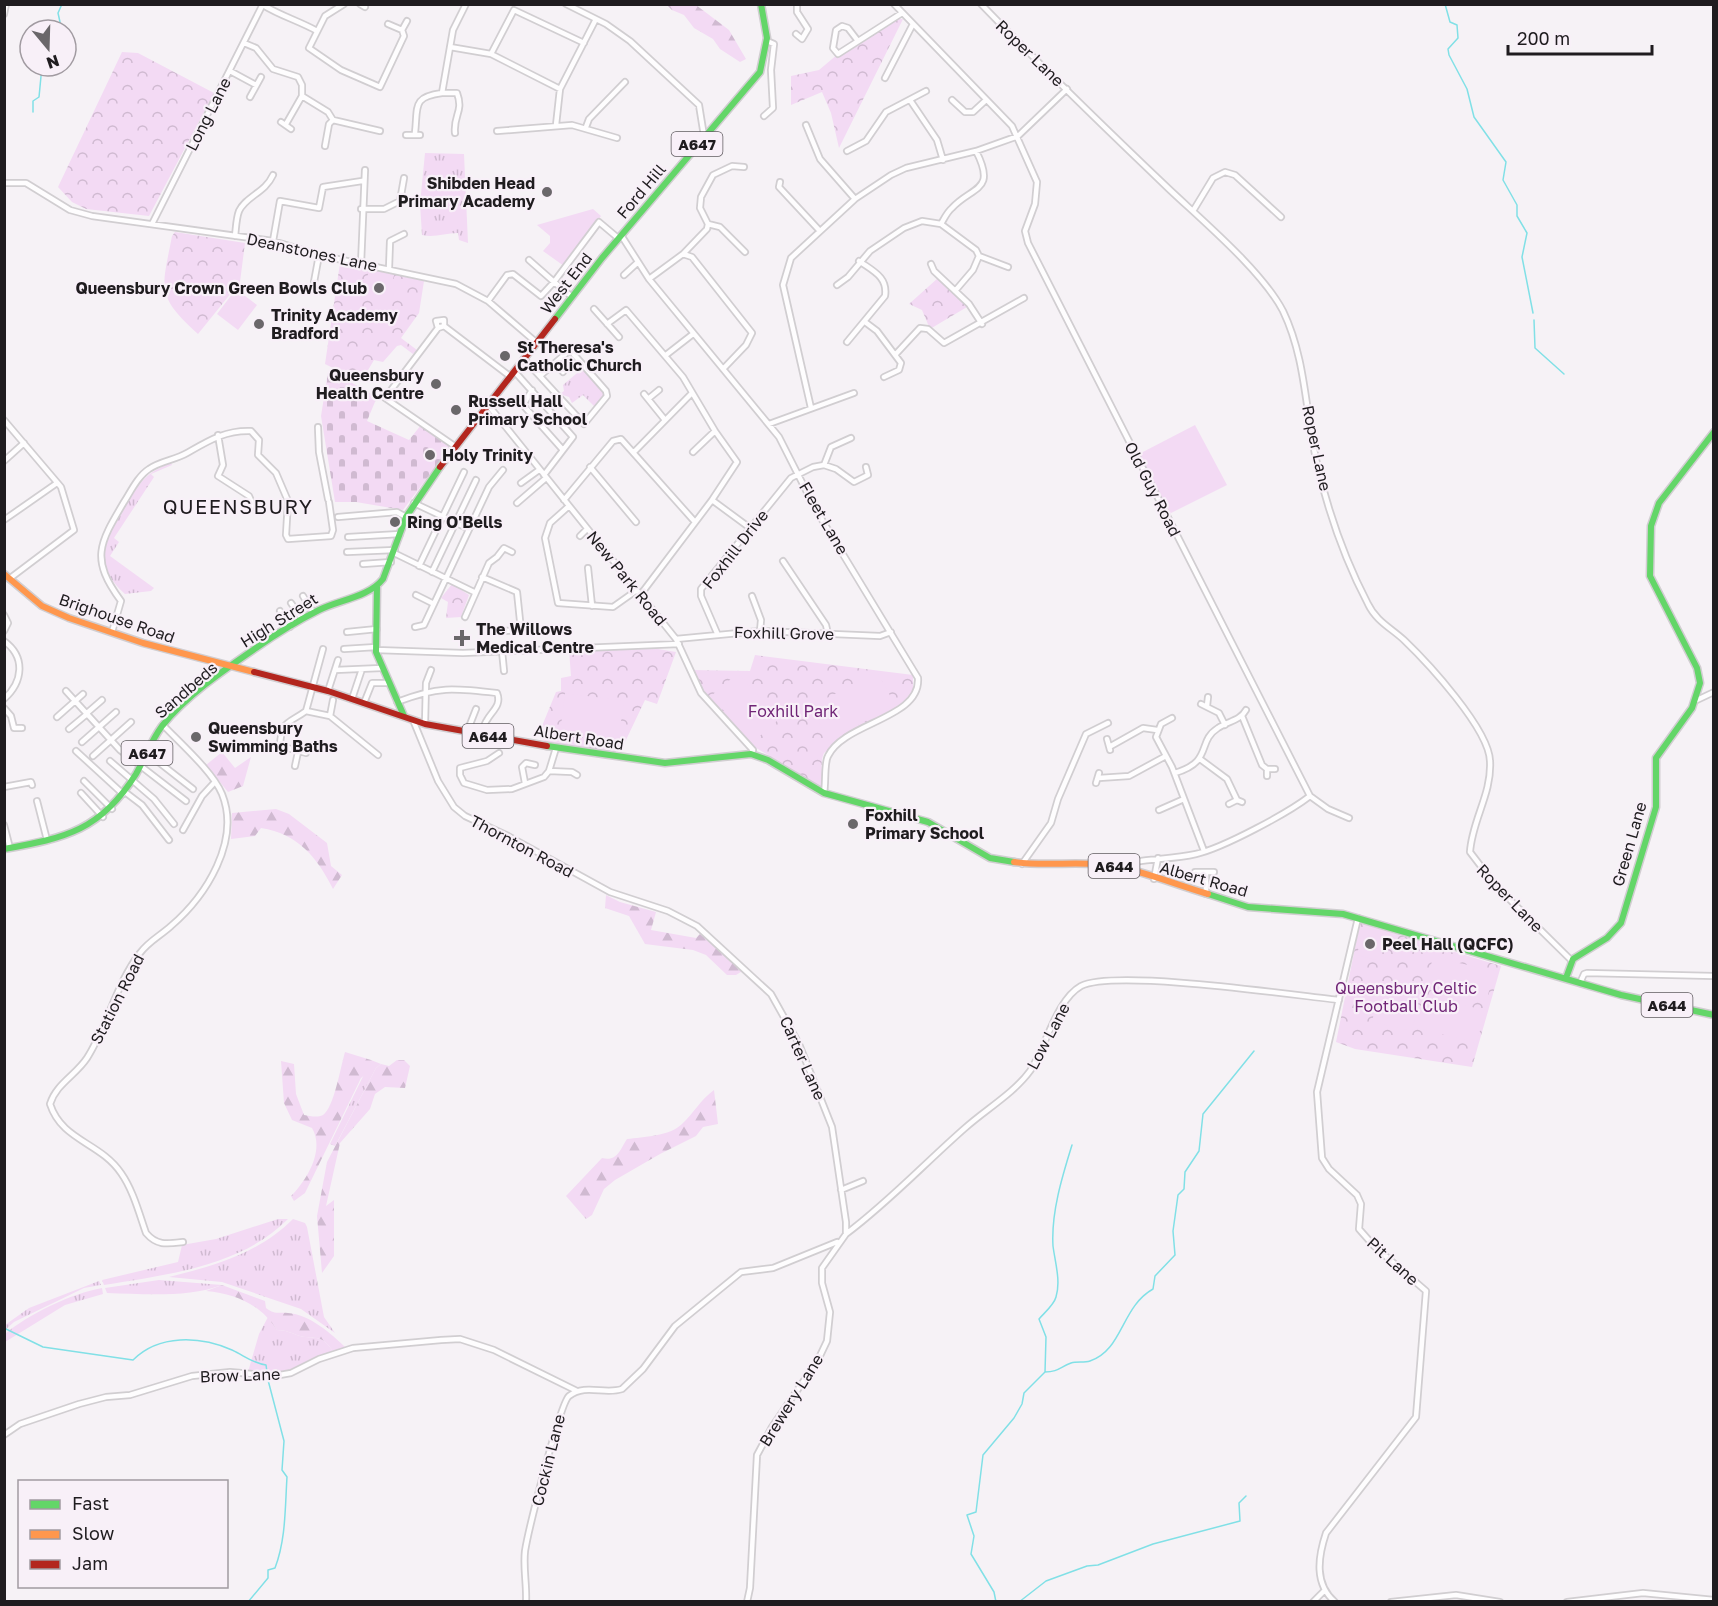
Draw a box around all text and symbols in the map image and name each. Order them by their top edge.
street label: Roper Lane [992,16,1068,90]
north arrow [18,18,78,78]
scale bar [1508,18,1652,56]
text: 200 m [1517,27,1570,49]
text: N [44,51,62,74]
street label: Long Lane [181,74,235,154]
road number: A647 [672,132,722,156]
street label: Ford Hill [612,159,670,223]
place label: Shibden Head Primary Academy [398,173,535,211]
marker: Shibden Head Primary Academy [540,185,554,199]
street label: Deanstones Lane [245,228,379,276]
street label: West End [536,248,596,318]
place label: Queensbury Crown Green Bowls Club [75,278,367,298]
marker: Queensbury Crown Green Bowls Club [372,281,386,295]
place label: Trinity Academy Bradford [271,305,398,343]
marker: Trinity Academy Bradford [252,317,266,331]
place label: St Theresa's Catholic Church [517,337,642,375]
marker: St Theresa's Catholic Church [498,349,512,363]
place label: Queensbury Health Centre [316,365,424,403]
marker: Queensbury Health Centre [429,377,443,391]
place label: Russell Hall Primary School [468,391,588,429]
marker: Russell Hall Primary School [449,403,463,417]
street label: Roper Lane [1298,403,1336,493]
street label: Old Guy Road [1121,438,1185,540]
place label: Holy Trinity [442,445,533,465]
marker: Holy Trinity [423,448,437,462]
street label: Fleet Lane [795,478,853,558]
district label: QUEENSBURY [163,494,313,518]
street label: Foxhill Drive [698,505,772,593]
place label: Ring O'Bells [407,512,503,532]
marker: Ring O'Bells [388,515,402,529]
street label: New Park Road [583,527,671,629]
street label: High Street [237,588,321,652]
street label: Brighouse Road [56,589,178,647]
place label: The Willows Medical Centre [476,619,594,657]
street label: Foxhill Grove [734,622,834,644]
marker: The Willows Medical Centre [453,629,471,647]
street label: Sandbeds [151,657,221,723]
park label: Foxhill Park [748,701,838,721]
place label: Queensbury Swimming Baths [208,718,338,756]
street label: Albert Road [533,720,625,754]
road number: A644 [462,724,514,748]
marker: Queensbury Swimming Baths [189,730,203,744]
road number: A647 [122,741,172,765]
street label: Green Lane [1607,799,1651,889]
place label: Foxhill Primary School [865,805,985,843]
street label: Thornton Road [467,810,577,882]
marker: Foxhill Primary School [846,817,860,831]
road number: A644 [1088,854,1140,878]
street label: Albert Road [1158,857,1250,901]
street label: Roper Lane [1473,860,1547,936]
place label: Peel Hall (QCFC) [1382,934,1514,954]
marker: Peel Hall (QCFC) [1363,937,1377,951]
street label: Station Road [86,951,148,1047]
park label: Queensbury Celtic Football Club [1335,978,1477,1016]
road number: A644 [1642,993,1692,1017]
street label: Low Lane [1022,999,1074,1073]
street label: Carter Lane [776,1013,830,1103]
street label: Pit Lane [1363,1233,1423,1289]
street label: Brewery Lane [755,1350,827,1450]
street label: Brow Lane [199,1364,281,1386]
street label: Cockin Lane [527,1412,569,1508]
legend [18,1480,228,1588]
text: Fast [72,1492,109,1514]
text: Slow [72,1522,115,1544]
text: Jam [72,1552,108,1574]

